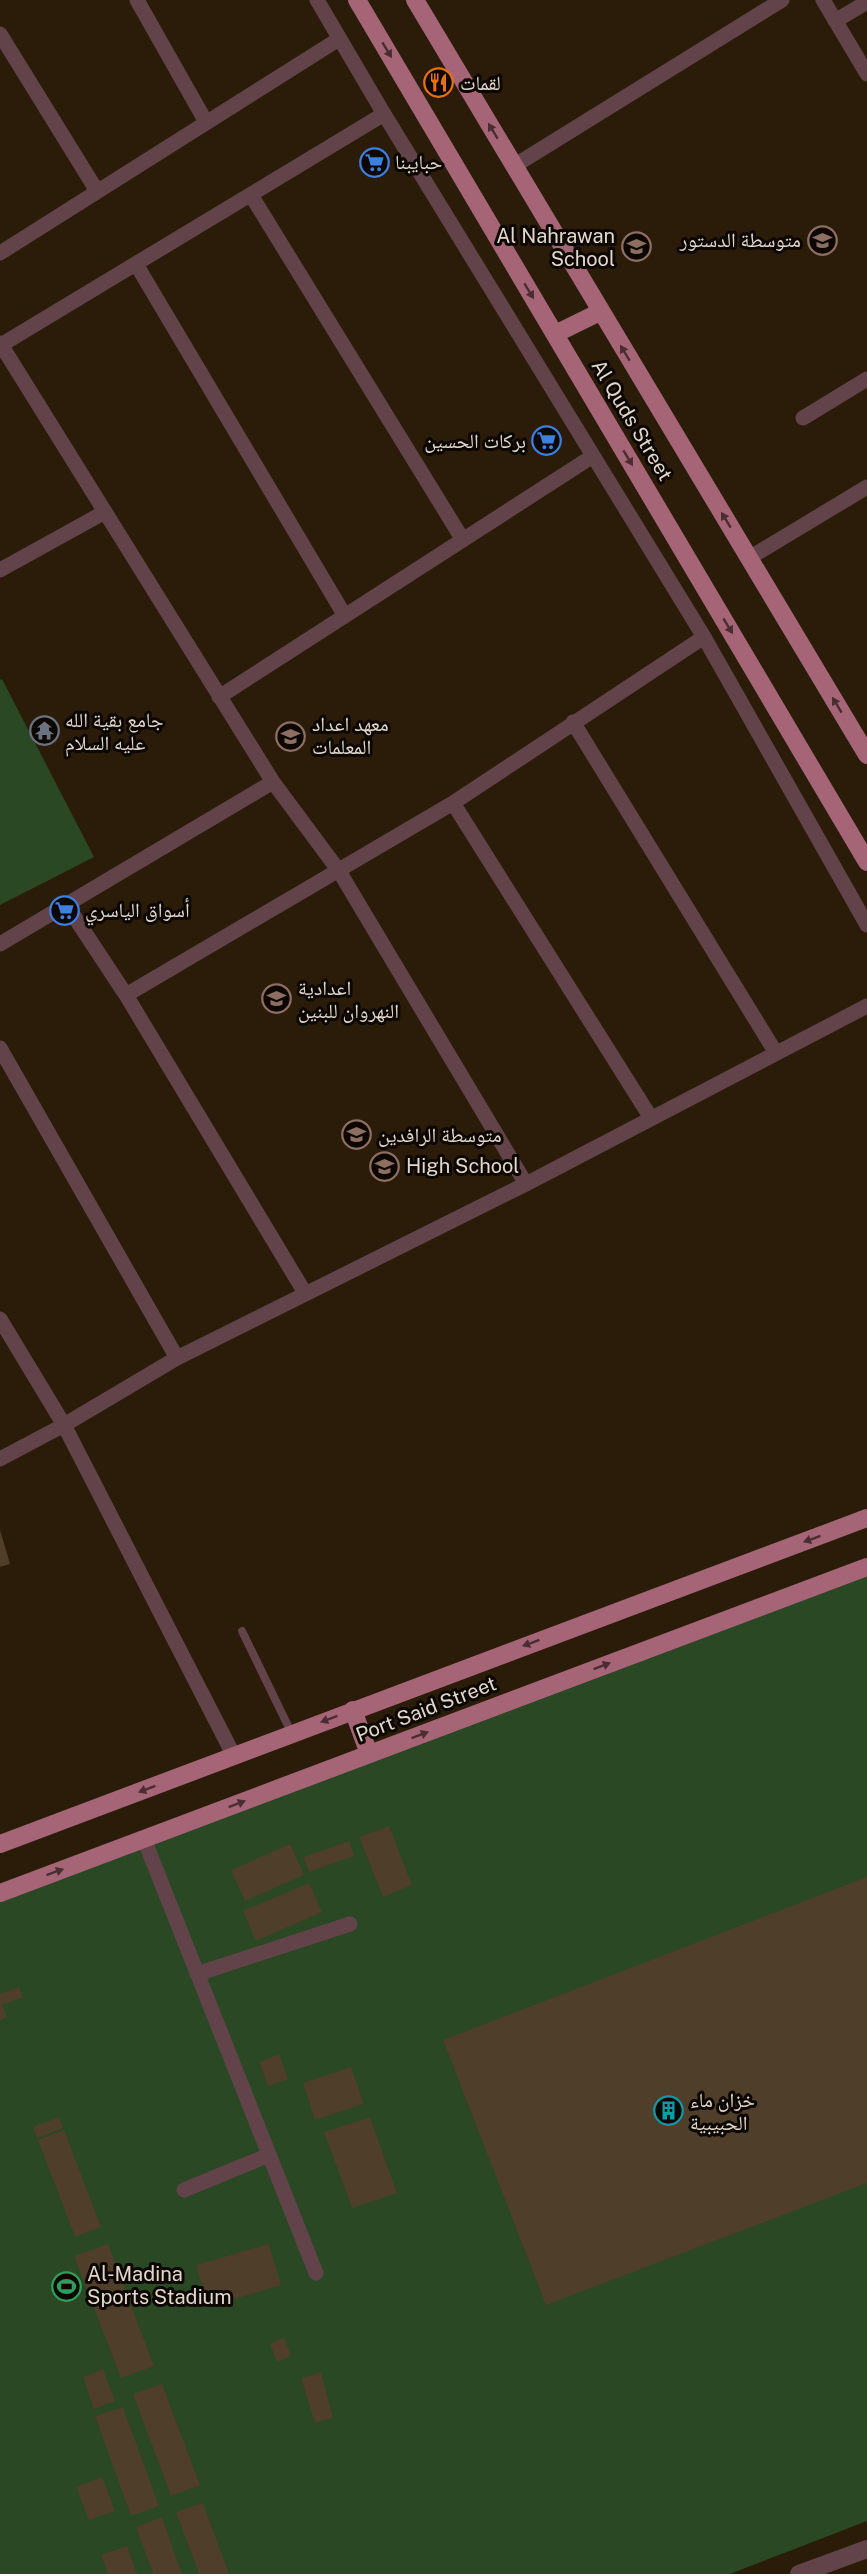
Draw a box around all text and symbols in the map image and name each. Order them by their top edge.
one-way arrow [382,42,393,58]
restaurant icon: لقمات [423,67,455,99]
place label: لقمات [460,71,501,95]
one-way arrow [488,123,499,139]
supermarket icon: حبايبنا [358,146,390,178]
place label: حبايبنا [395,150,443,174]
place label: Al Nahrawan School [496,224,615,271]
school or university icon: متوسطة الدستور [806,224,838,256]
place label: متوسطة الدستور [679,228,801,252]
school or university icon: Al Nahrawan School [620,231,652,263]
one-way arrow [524,282,534,299]
one-way arrow [619,345,630,361]
street label: Al Quds Street [586,355,678,485]
supermarket icon: بركات الحسين [531,425,563,457]
place label: بركات الحسين [424,429,526,453]
one-way arrow [623,450,634,466]
one-way arrow [720,512,731,528]
one-way arrow [722,618,733,634]
one-way arrow [831,697,842,713]
place label: جامع بقية الله عليه السلام [65,708,164,757]
place label: معهد اعداد المعلمات [312,712,389,759]
temple icon: جامع بقية الله عليه السلام [28,715,60,747]
school or university icon: معهد اعداد المعلمات [275,720,307,752]
supermarket icon: أسواق الياسري [48,894,80,926]
place label: أسواق الياسري [85,898,190,926]
place label: اعدادية النهروان للبنين [298,976,399,1023]
school or university icon: اعدادية النهروان للبنين [261,983,293,1015]
school or university icon: متوسطة الرافدين [341,1119,373,1151]
place label: متوسطة الرافدين [378,1123,502,1147]
school or university icon: High School [369,1150,401,1182]
place label: High School [406,1154,519,1178]
one-way arrow [803,1534,821,1544]
one-way arrow [522,1639,540,1649]
one-way arrow [594,1661,612,1671]
street label: Port Said Street [352,1671,500,1747]
one-way arrow [320,1715,338,1724]
one-way arrow [411,1730,429,1739]
one-way arrow [138,1785,156,1794]
one-way arrow [229,1798,247,1808]
one-way arrow [46,1867,64,1876]
place label: خزان ماء الحبيبية [690,2088,755,2135]
building icon: خزان ماء الحبيبية [653,2095,685,2127]
place label: Al-Madina Sports Stadium [87,2262,232,2309]
sports icon: Al-Madina Sports Stadium [50,2270,82,2302]

